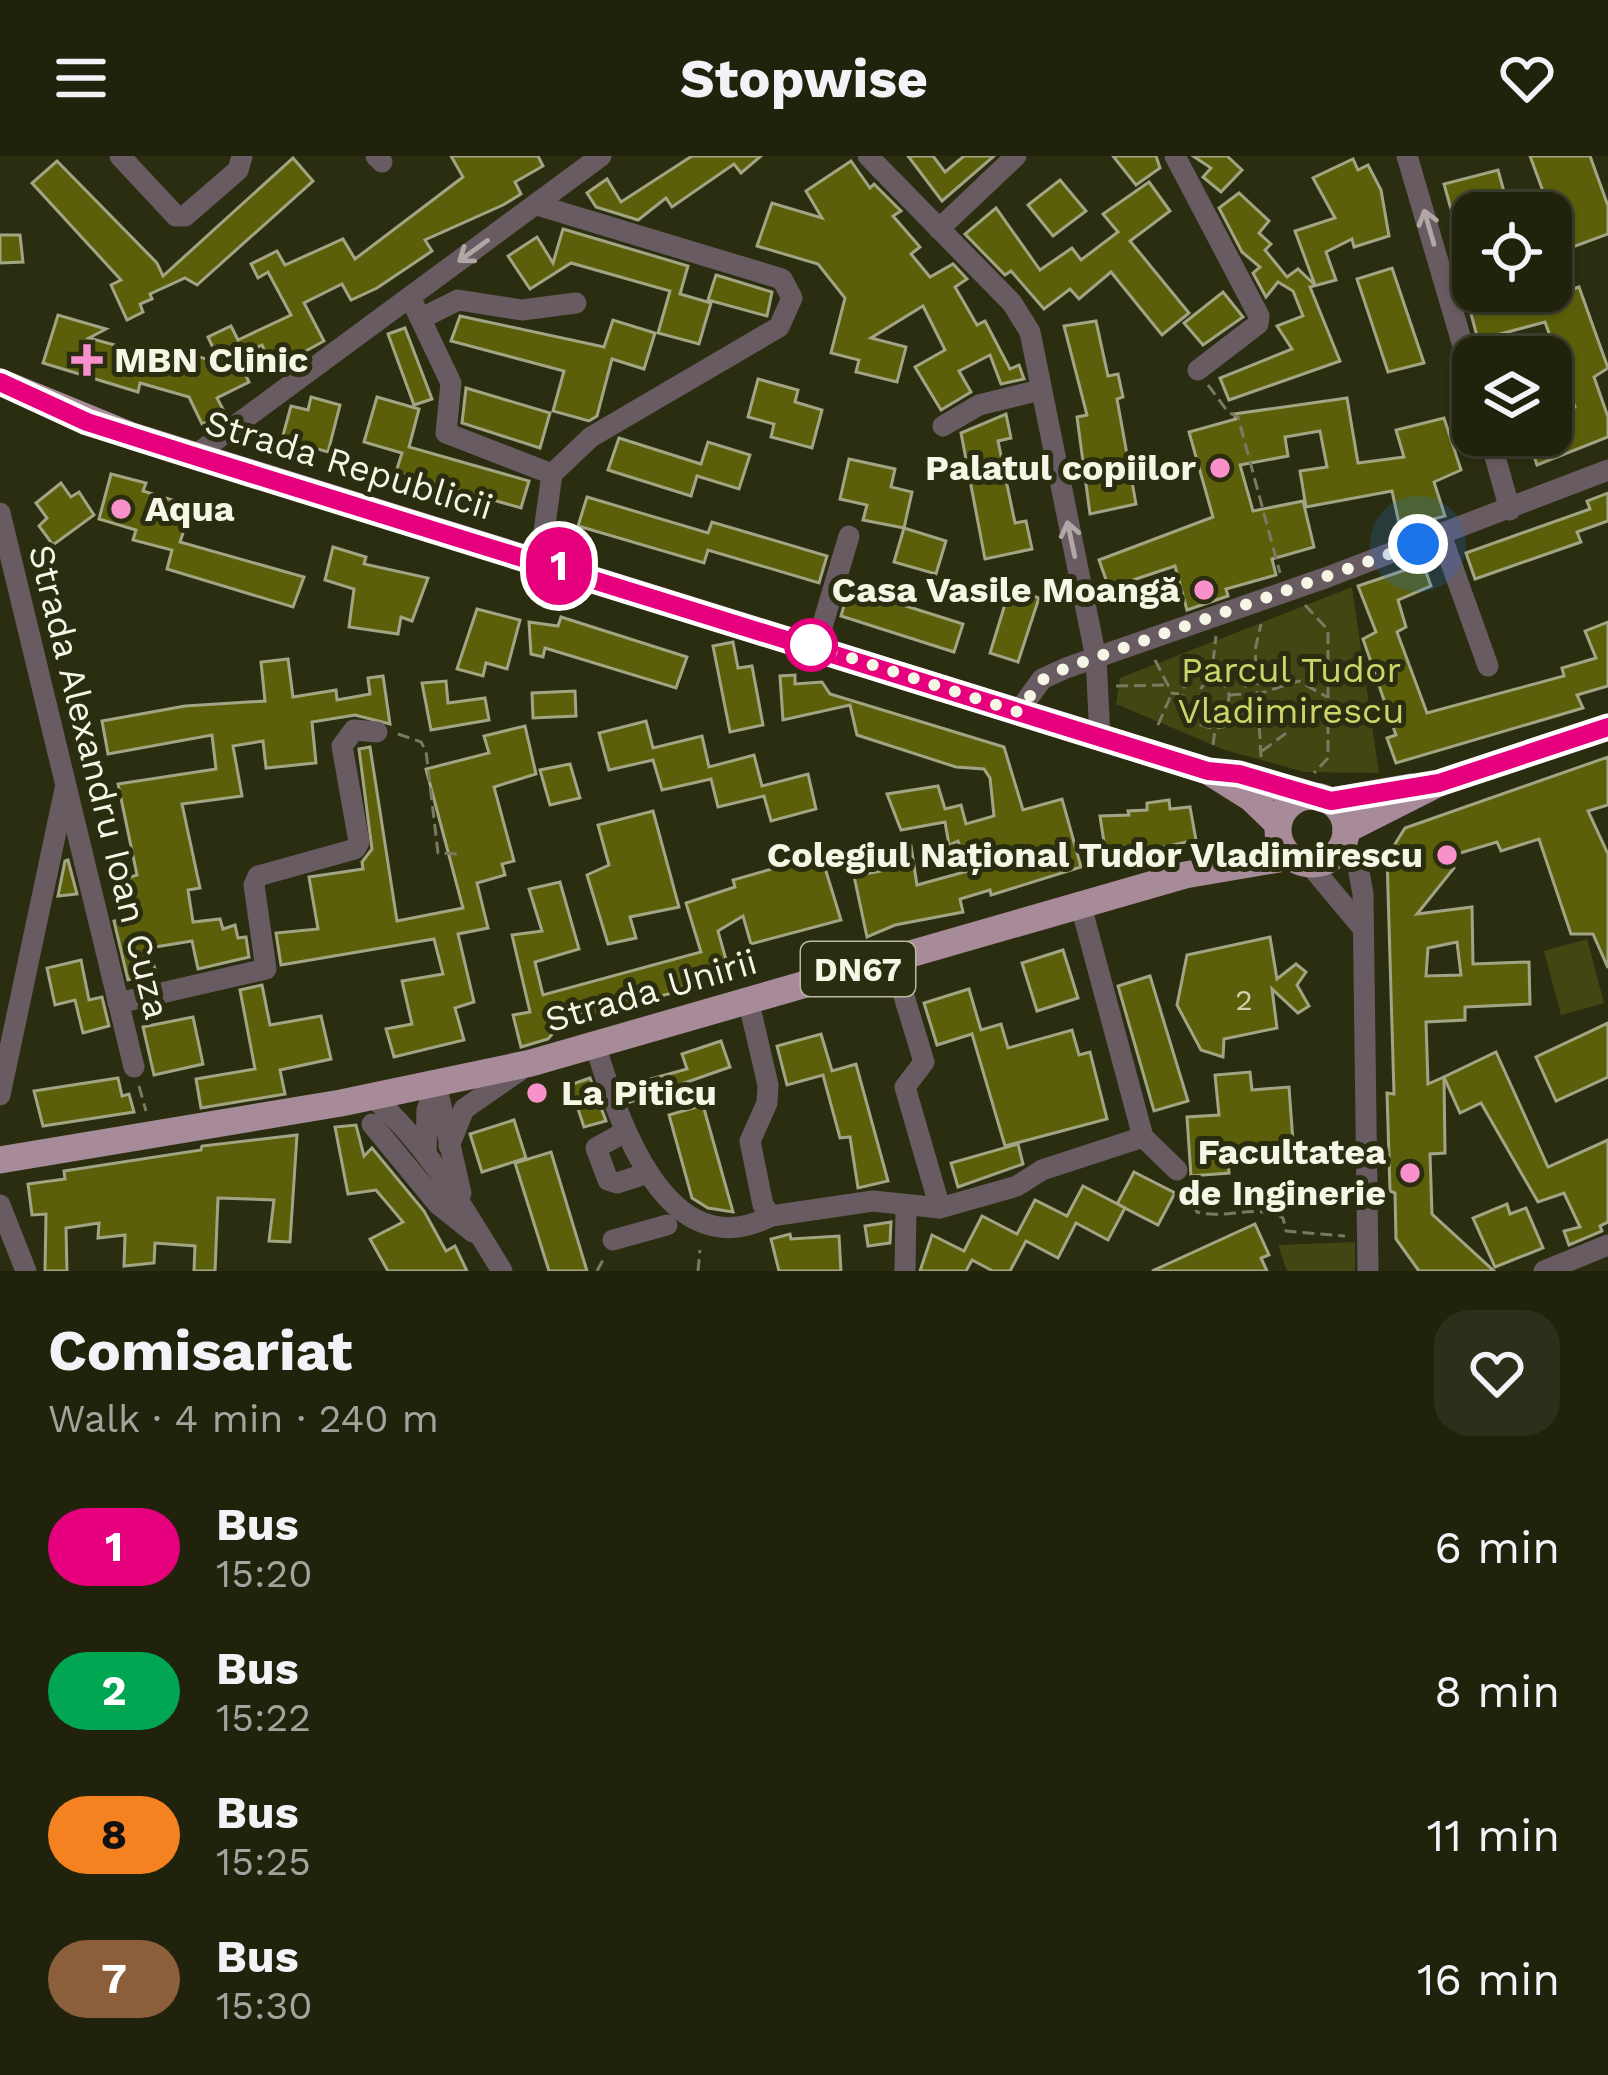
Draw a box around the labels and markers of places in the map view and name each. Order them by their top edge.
place label: MBN Clinic [114,339,308,381]
marker: MBN Clinic [71,344,103,376]
place label: Palatul copiilor [925,447,1197,489]
marker: Palatul copiilor [1207,455,1233,481]
place label: Aqua [145,488,235,530]
marker: Aqua [108,496,134,522]
place label: Casa Vasile Moangă [832,569,1180,611]
marker: Casa Vasile Moangă [1191,577,1217,603]
unlabelled marker [786,620,836,670]
place label: Colegiul Național Tudor Vladimirescu [767,834,1423,876]
marker: Colegiul Național Tudor Vladimirescu [1434,842,1460,868]
place label: La Piticu [561,1072,717,1114]
marker: La Piticu [524,1080,550,1106]
place label: Facultatea de Inginerie [1178,1131,1386,1214]
marker: Facultatea de Inginerie [1397,1160,1423,1186]

